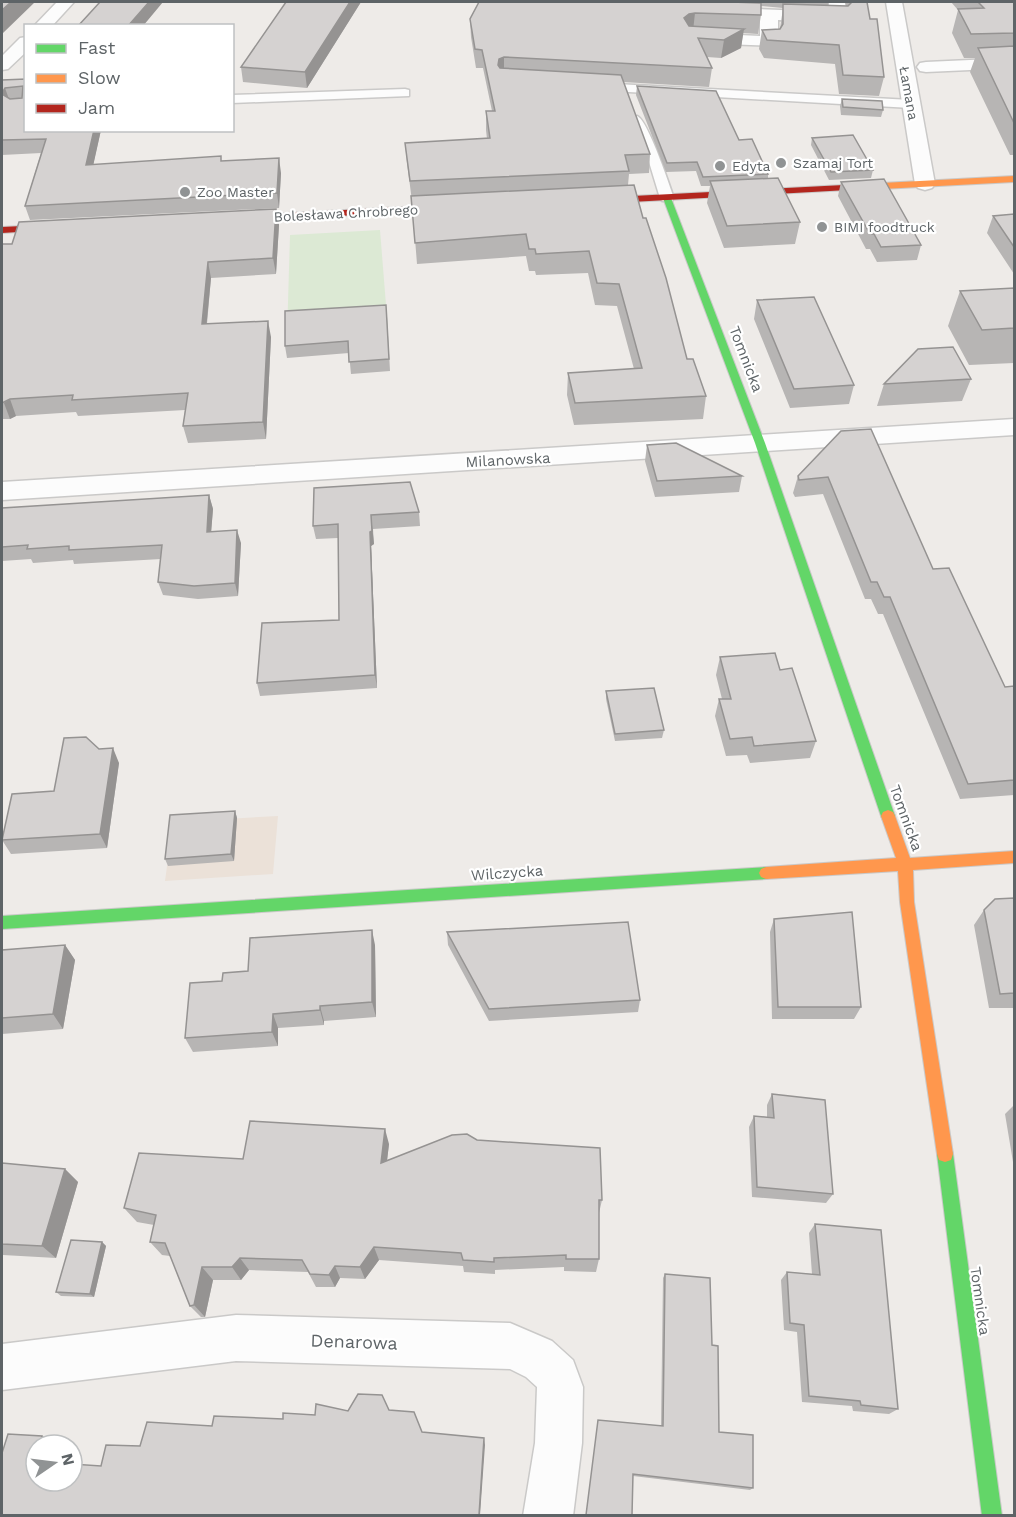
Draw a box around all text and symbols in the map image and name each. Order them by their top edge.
legend [24,24,234,132]
text: Fast [78,37,116,58]
street label: Łamana [896,65,922,121]
text: Slow [78,67,121,88]
text: Jam [78,97,115,118]
place label: Szamaj Tort [793,155,873,171]
marker: Szamaj Tort [774,156,788,170]
place label: Edyta [732,158,771,174]
marker: Edyta [713,159,727,173]
place label: Zoo Master [197,184,274,200]
marker: Zoo Master [178,185,192,199]
street label: Bolesława Chrobrego [273,201,419,225]
place label: BIMI foodtruck [834,219,935,235]
marker: BIMI foodtruck [815,220,829,234]
street label: Tomnicka [725,323,767,395]
street label: Milanowska [465,449,551,471]
street label: Tomnicka [886,782,926,854]
street label: Wilczycka [470,861,544,885]
street label: Tomnicka [966,1265,994,1337]
street label: Denarowa [310,1329,398,1354]
north arrow [24,1433,84,1493]
text: N [57,1451,79,1468]

